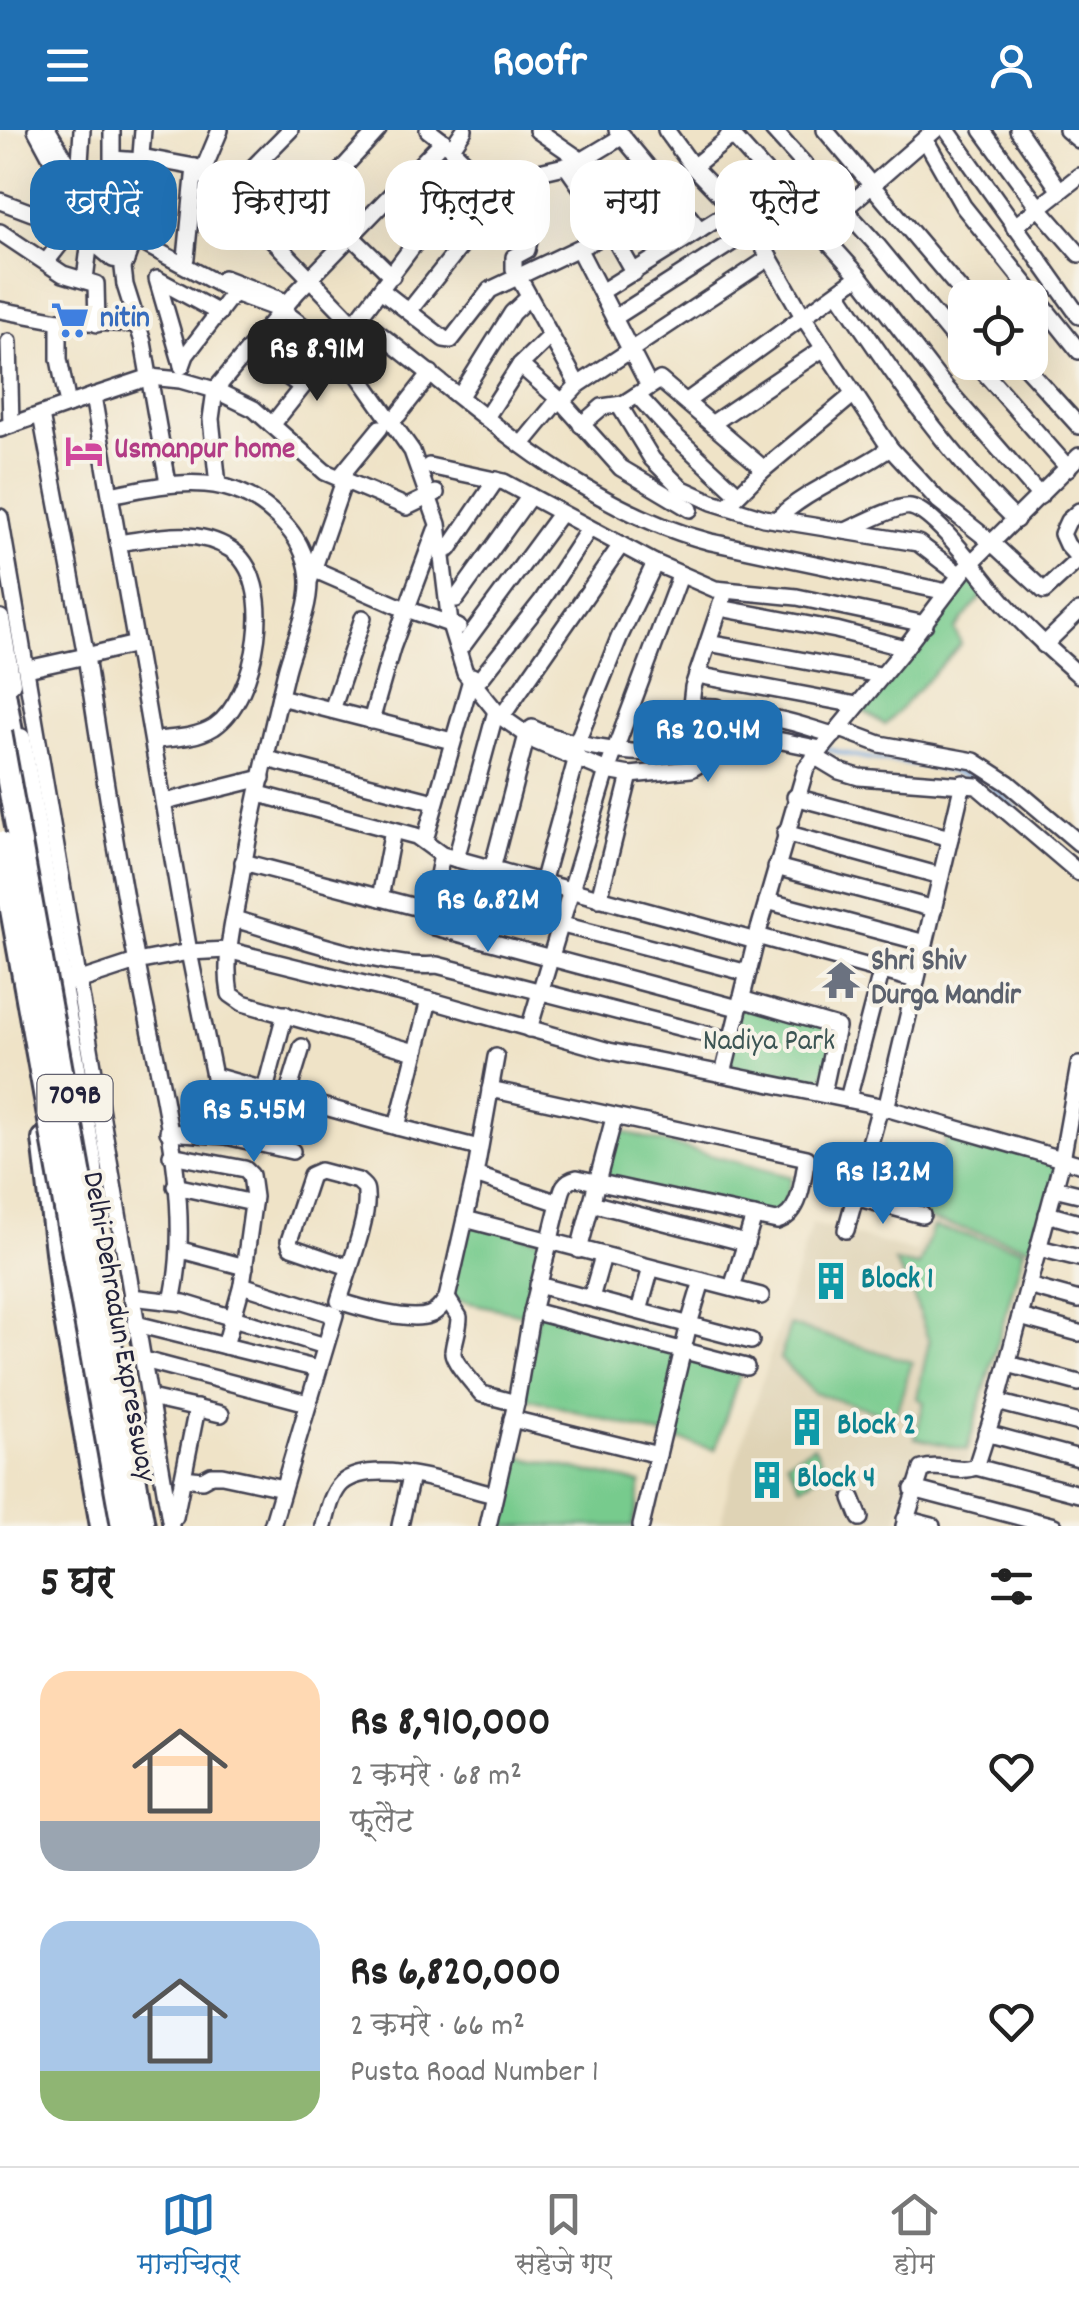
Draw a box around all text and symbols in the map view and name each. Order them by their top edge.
text: Roofr [492,33,587,97]
icon: menu [40,38,95,93]
icon: person [984,38,1039,93]
chip: खरीदें [30,160,177,250]
chip: किराया [197,160,365,250]
chip: फ़िल्टर [385,160,550,250]
chip: नया [570,160,695,250]
chip: फ़्लैट [715,160,855,250]
map controls [948,280,1048,380]
button: locate [948,280,1048,380]
supermarket icon: nitin [49,299,91,341]
place label: nitin [100,299,150,342]
pin: Rs 8.91M [214,319,420,404]
text: Rs 8.91M [270,328,364,374]
hotel icon: Usmanpur home [63,430,105,472]
place label: Usmanpur home [114,430,295,473]
pin: Rs 20.4M [605,700,811,785]
text: Rs 20.4M [655,709,761,755]
pin: Rs 6.82M [385,870,591,955]
text: Rs 6.82M [437,879,539,925]
place label: Shri Shiv Durga Mandir [871,942,1022,1019]
temple icon: Shri Shiv Durga Mandir [820,959,862,1001]
park label: Nadiya Park [703,1022,835,1065]
road number: 709B [38,1075,112,1121]
pin: Rs 5.45M [151,1080,357,1165]
text: Rs 5.45M [202,1089,306,1135]
pin: Rs 13.2M [780,1142,986,1227]
text: Rs 13.2M [835,1151,931,1197]
street label: Delhi-Dehradun Expressway [69,1168,166,1486]
building icon: Block 1 [810,1260,852,1302]
place label: Block 1 [861,1260,934,1303]
building icon: Block 2 [786,1406,828,1448]
place label: Block 2 [837,1406,916,1449]
building icon: Block 4 [746,1459,788,1501]
place label: Block 4 [797,1459,875,1502]
text: 5 घर [40,1556,114,1616]
icon: filters [984,1559,1039,1614]
text: Rs 8,910,000 [350,1695,551,1755]
icon: home [120,1711,240,1831]
icon: heart [984,1744,1039,1799]
text: 2 कमरे · 68 m² [350,1755,522,1801]
text: फ़्लैट [350,1801,413,1847]
text: Rs 6,820,000 [350,1945,561,2005]
icon: home [120,1961,240,2081]
icon: heart [984,1994,1039,2049]
text: 2 कमरे · 66 m² [350,2005,525,2051]
text: Pusta Road Number 1 [350,2051,599,2097]
tab: मानचित्र [137,2187,241,2287]
tab: सहेजे गए [515,2187,612,2287]
tab: होम [887,2187,942,2287]

